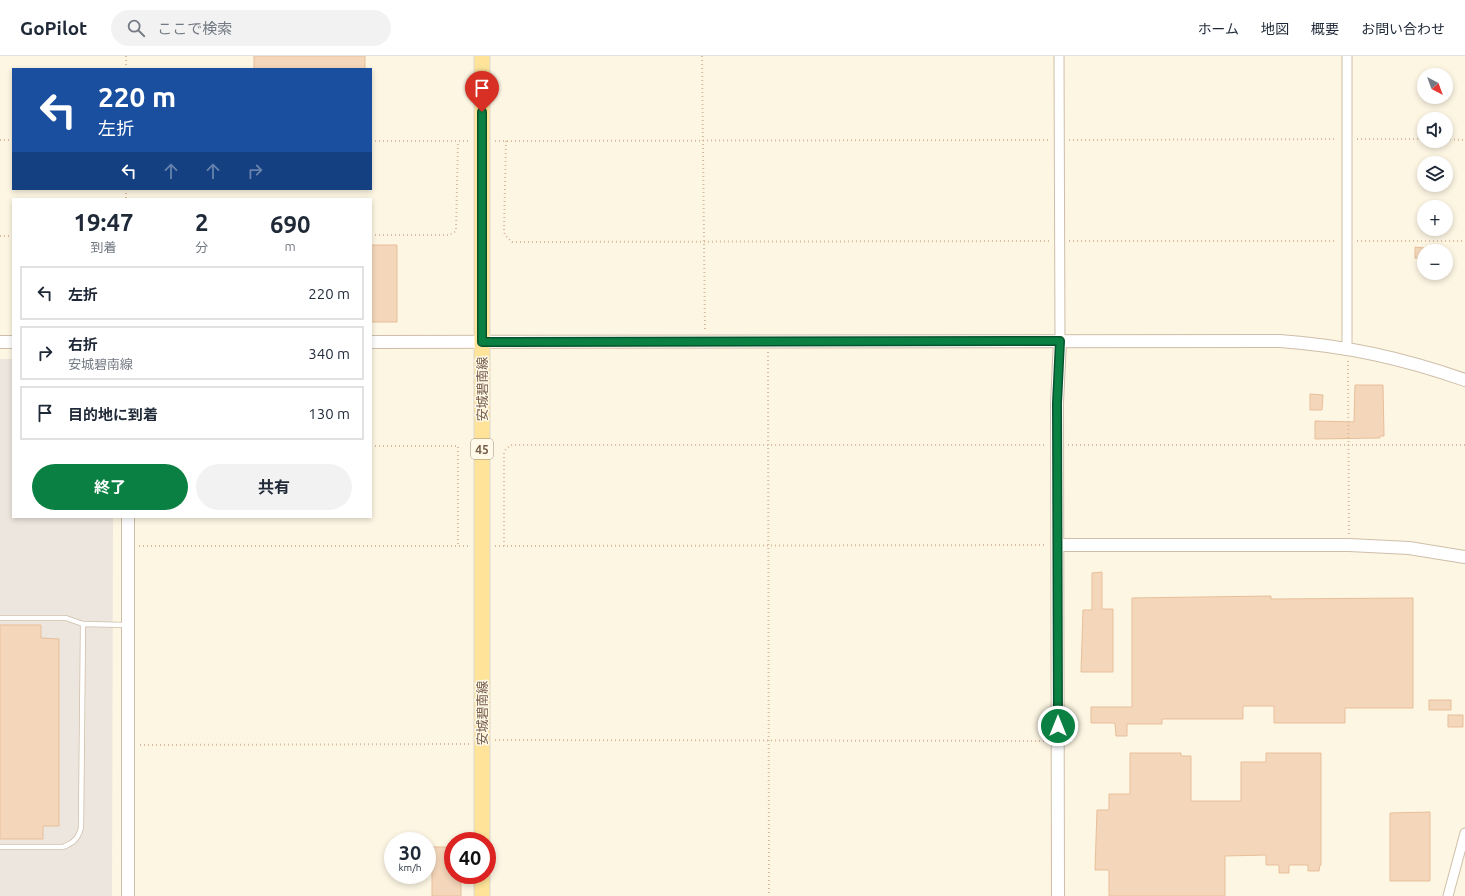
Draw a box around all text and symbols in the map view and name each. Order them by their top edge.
search box [111,10,391,46]
text: GoPilot [20,17,87,39]
icon: search [125,17,147,39]
text: ここで検索 [157,20,232,37]
text: ホーム [1197,21,1239,37]
text: 地図 [1261,21,1289,37]
text: 概要 [1311,21,1339,37]
text: お問い合わせ [1361,21,1445,37]
north arrow [1417,68,1453,104]
map controls [1417,68,1453,280]
pin [465,71,499,112]
icon: arrive [471,77,493,99]
text: 220 m [98,81,176,112]
icon: left [32,84,84,136]
button: sound [1417,112,1453,148]
text: 左折 [98,118,134,138]
button: layers [1417,156,1453,192]
icon: left [118,160,140,182]
icon: ahead [160,160,182,182]
icon: ahead [202,160,224,182]
icon: right [244,160,266,182]
button: + [1417,200,1453,236]
text: 19:47 [73,209,134,236]
text: 2 [195,209,208,236]
text: 690 [270,211,311,238]
text: m [285,239,296,253]
text: 到着 [90,240,116,254]
text: 分 [195,240,208,254]
button: − [1417,244,1453,280]
icon: left [34,282,56,304]
text: 220 m [308,285,350,302]
text: 左折 [68,286,98,303]
text: 右折 [68,336,98,353]
icon: right [34,342,56,364]
text: 340 m [308,345,350,362]
street label: 安城碧南線 [475,356,489,422]
text: 安城碧南線 [68,357,133,371]
icon: arrive [34,402,56,424]
text: 130 m [308,405,350,422]
text: 目的地に到着 [68,406,158,423]
road number: 45 [471,439,493,459]
button: 終了 [32,464,188,510]
button: 共有 [196,464,352,510]
street label: 安城碧南線 [475,680,489,746]
position arrow [1037,705,1079,747]
speed limit sign: 40 [444,832,496,884]
text: 30 [399,841,421,864]
text: km/h [398,862,422,873]

